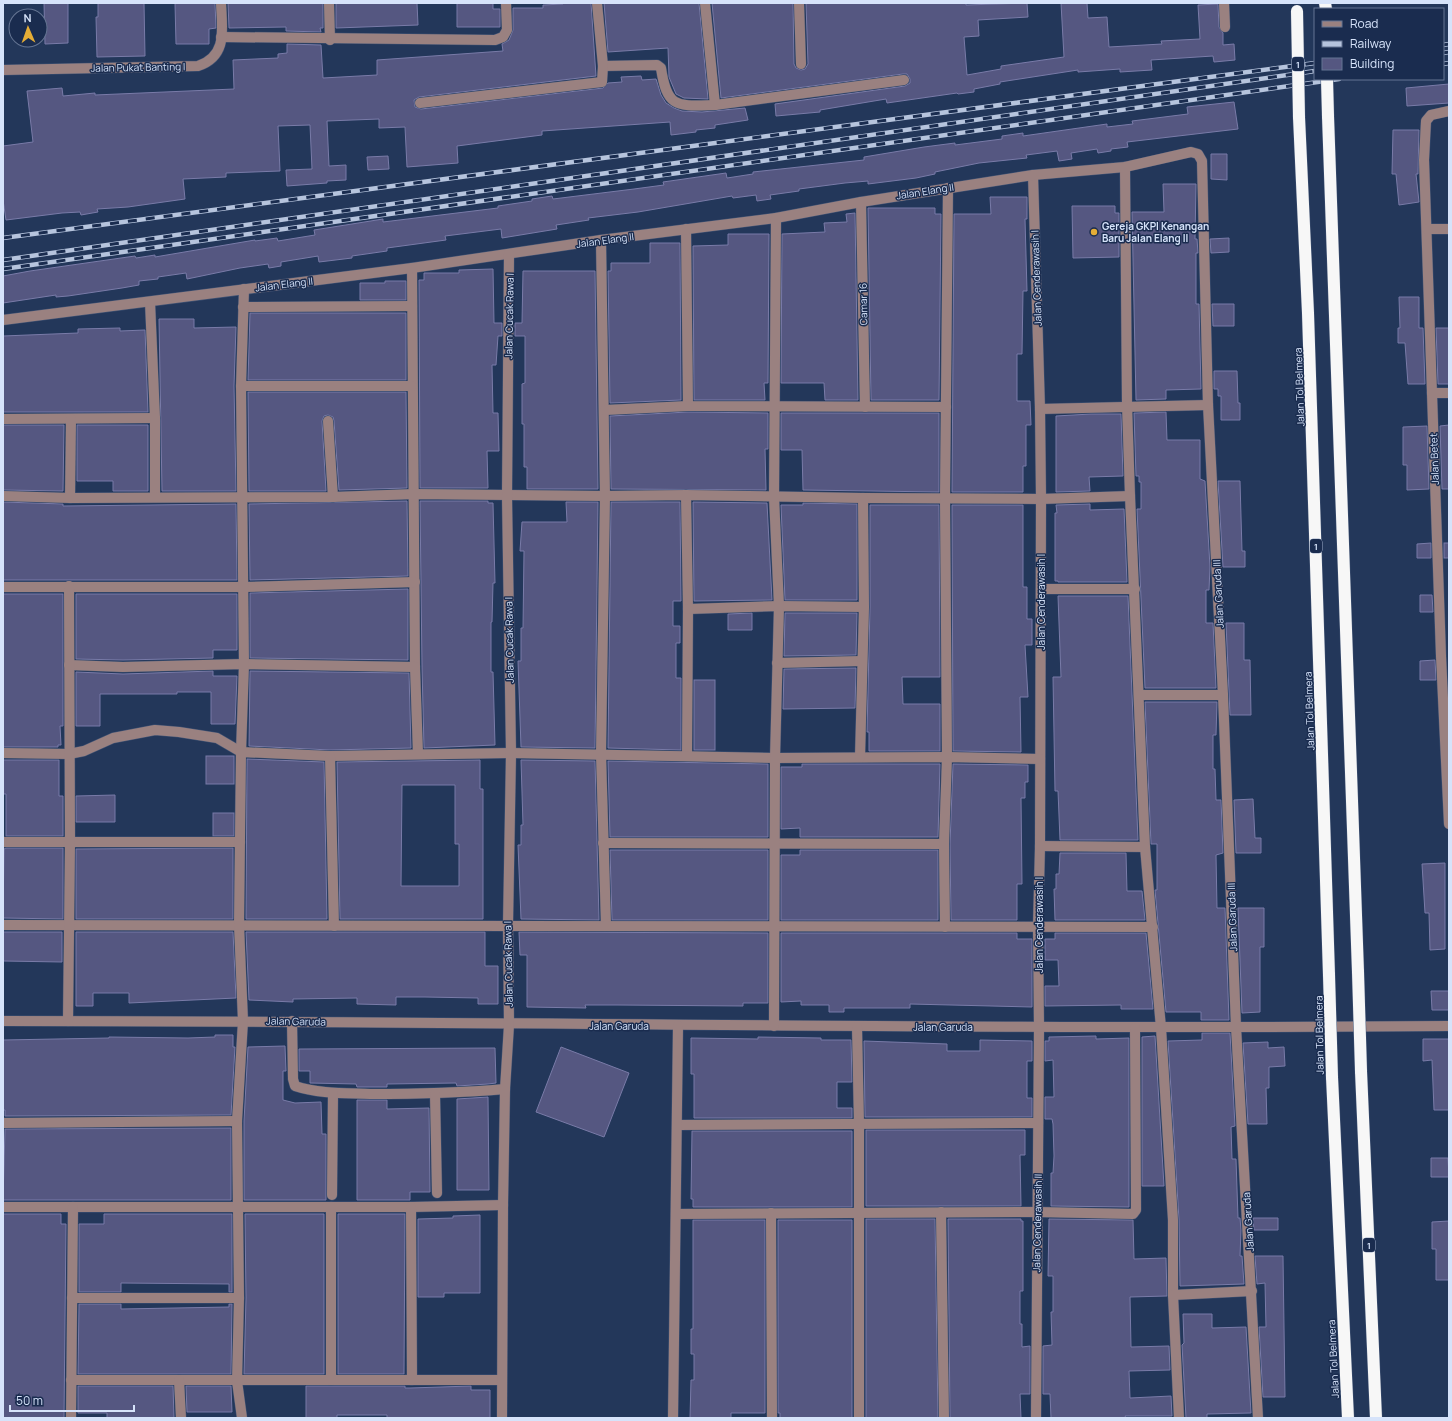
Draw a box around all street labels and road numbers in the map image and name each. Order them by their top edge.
road number: 1 [1292,57,1304,71]
street label: Jalan Pukat Banting I [91,59,185,75]
street label: Jalan Elang II [895,180,955,202]
street label: Jalan Elang II [575,229,635,251]
street label: Jalan Cenderawasih I [1027,230,1045,326]
street label: Jalan Cucak Rawa I [501,273,517,359]
street label: Jalan Elang II [254,274,314,294]
street label: Camar 16 [856,283,870,325]
street label: Jalan Tol Belmera [1291,347,1307,427]
street label: Jalan Betet [1426,433,1442,485]
road number: 1 [1310,539,1322,553]
street label: Jalan Cenderawasih I [1034,554,1048,650]
street label: Jalan Garuda III [1209,559,1227,629]
street label: Jalan Cucak Rawa I [501,597,517,683]
street label: Jalan Tol Belmera [1301,671,1317,751]
street label: Jalan Cenderawasih I [1032,877,1046,973]
street label: Jalan Garuda III [1224,882,1240,952]
street label: Jalan Cucak Rawa I [500,921,516,1007]
street label: Jalan Tol Belmera [1311,995,1327,1075]
street label: Jalan Garuda [266,1013,326,1029]
street label: Jalan Garuda [589,1019,649,1033]
street label: Jalan Garuda [913,1020,973,1034]
street label: Jalan Cenderawasih II [1029,1174,1045,1272]
street label: Jalan Garuda [1239,1192,1257,1252]
road number: 1 [1363,1238,1375,1252]
street label: Jalan Tol Belmera [1324,1319,1342,1399]

